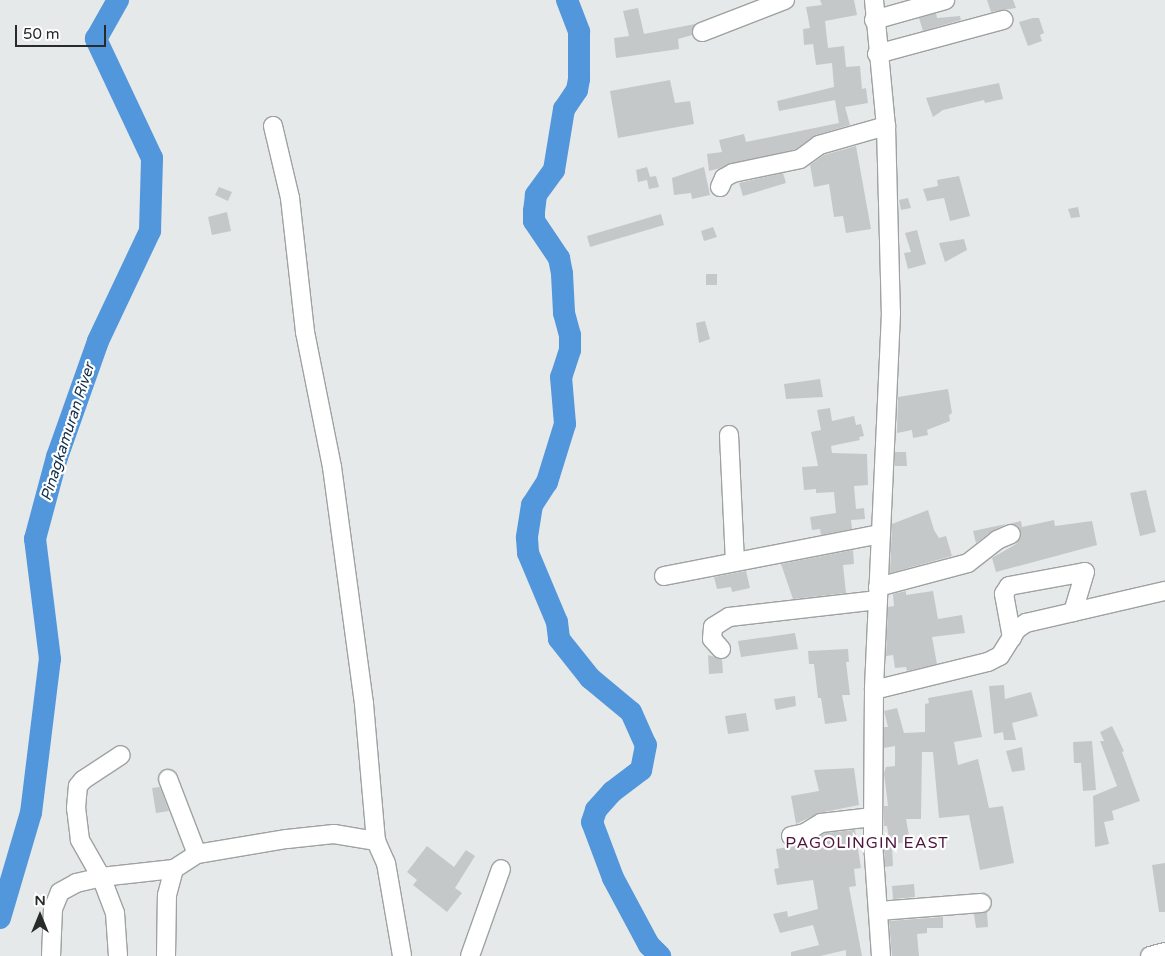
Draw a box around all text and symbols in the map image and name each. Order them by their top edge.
scale bar [18,15,109,47]
text: 50 m [23,25,60,43]
water label: Pinagkamuran River [37,361,99,503]
district label: PAGOLINGIN EAST [783,833,951,853]
north arrow [15,891,65,941]
text: N [34,892,46,909]

